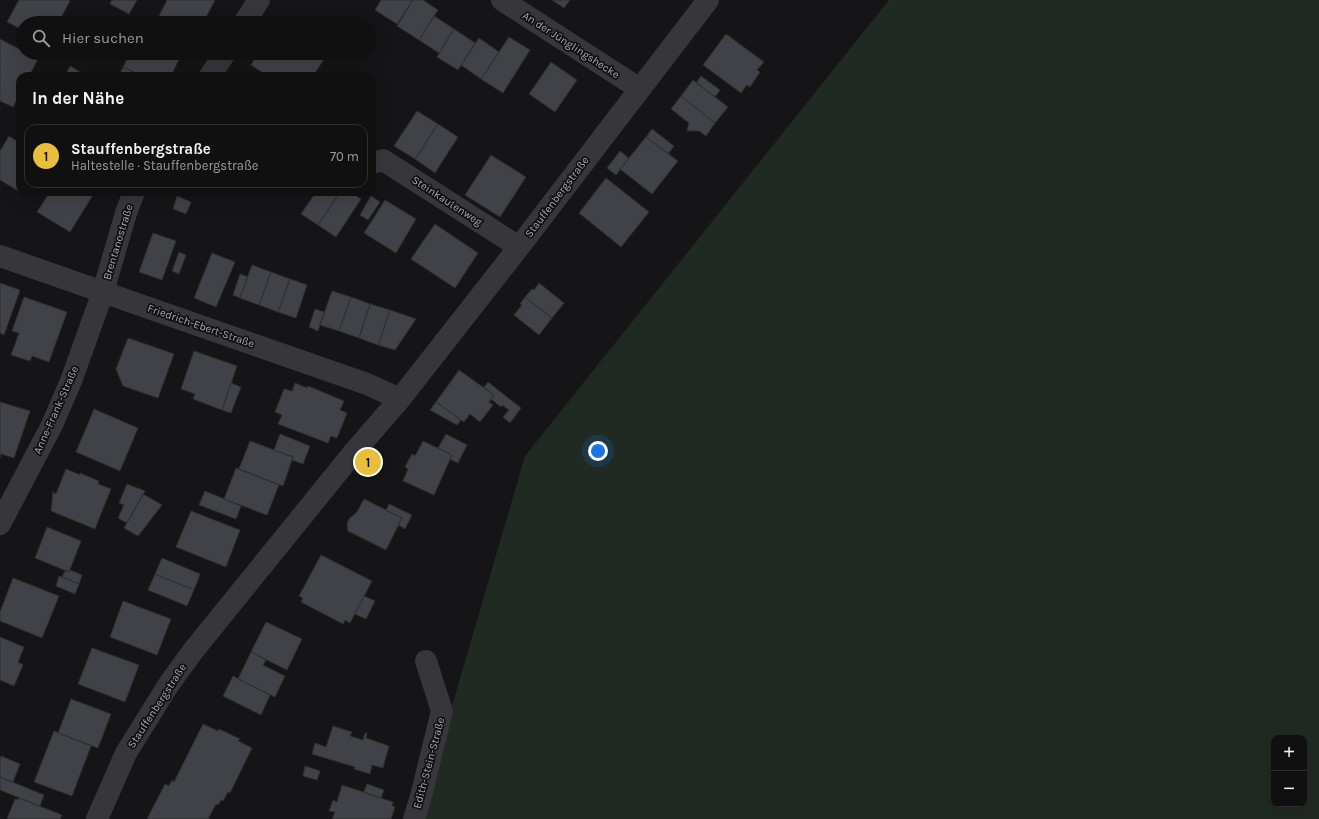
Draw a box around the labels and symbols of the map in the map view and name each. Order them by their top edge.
street label: An der Jünglingshecke [520,9,622,81]
street label: Stauffenbergstraße [522,154,592,240]
street label: Steinkautenweg [409,173,485,229]
street label: Brentanostraße [100,202,136,281]
street label: Friedrich-Ebert-Straße [146,302,256,351]
street label: Anne-Frank-Straße [31,364,81,456]
your location [588,441,608,461]
pin: 1 [355,447,381,477]
street label: Stauffenbergstraße [125,661,189,751]
street label: Edith-Stein-Straße [411,716,448,810]

